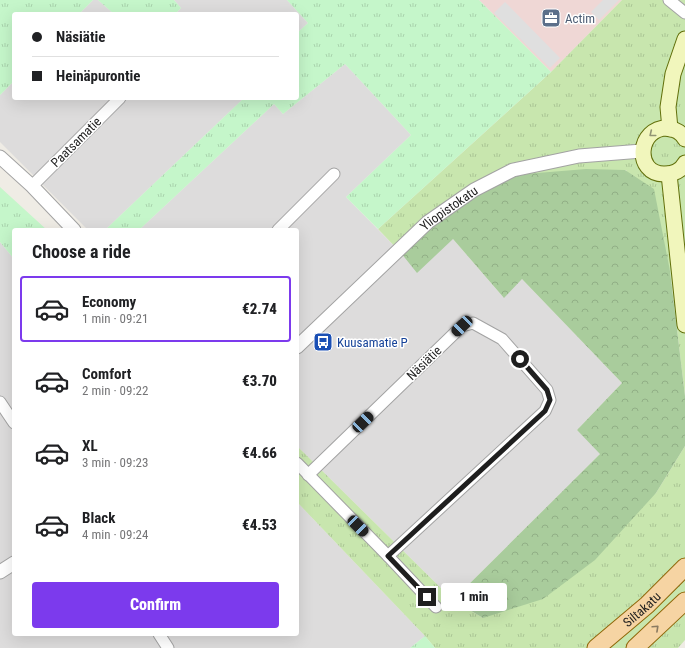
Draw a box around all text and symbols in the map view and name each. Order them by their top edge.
office icon: Actim [540,7,562,29]
place label: Actim [565,11,595,26]
text: Näsiätie [56,28,105,46]
text: Heinäpurontie [56,67,141,85]
street label: Paatsamatie [48,114,104,170]
one-way arrow [649,129,656,136]
street label: Yliopistokatu [417,182,480,233]
text: Choose a ride [32,241,131,262]
icon: car [34,291,70,327]
text: Economy [82,293,136,311]
text: €2.74 [242,300,277,318]
text: 1 min · 09:21 [82,311,148,326]
car [449,313,475,339]
bus stop icon: Kuusamatie P [312,331,334,353]
place label: Kuusamatie P [337,335,408,350]
street label: Näsiätie [404,343,444,383]
route start [511,350,529,368]
icon: car [34,363,70,399]
text: Comfort [82,365,131,383]
text: €3.70 [242,372,277,390]
text: 2 min · 09:22 [82,383,148,398]
car [350,409,376,435]
icon: car [34,435,70,471]
text: XL [82,437,98,455]
text: €4.66 [242,444,277,462]
text: 3 min · 09:23 [82,455,148,470]
icon: car [34,507,70,543]
text: Black [82,509,115,527]
car [345,513,371,539]
text: €4.53 [242,516,277,534]
text: 4 min · 09:24 [82,527,148,542]
button: Confirm [32,582,279,628]
callout: 1 min [441,583,507,611]
route end [418,588,436,606]
text: 1 min [460,589,488,604]
street label: Siltakatu [620,589,663,630]
one-way arrow [651,626,659,633]

